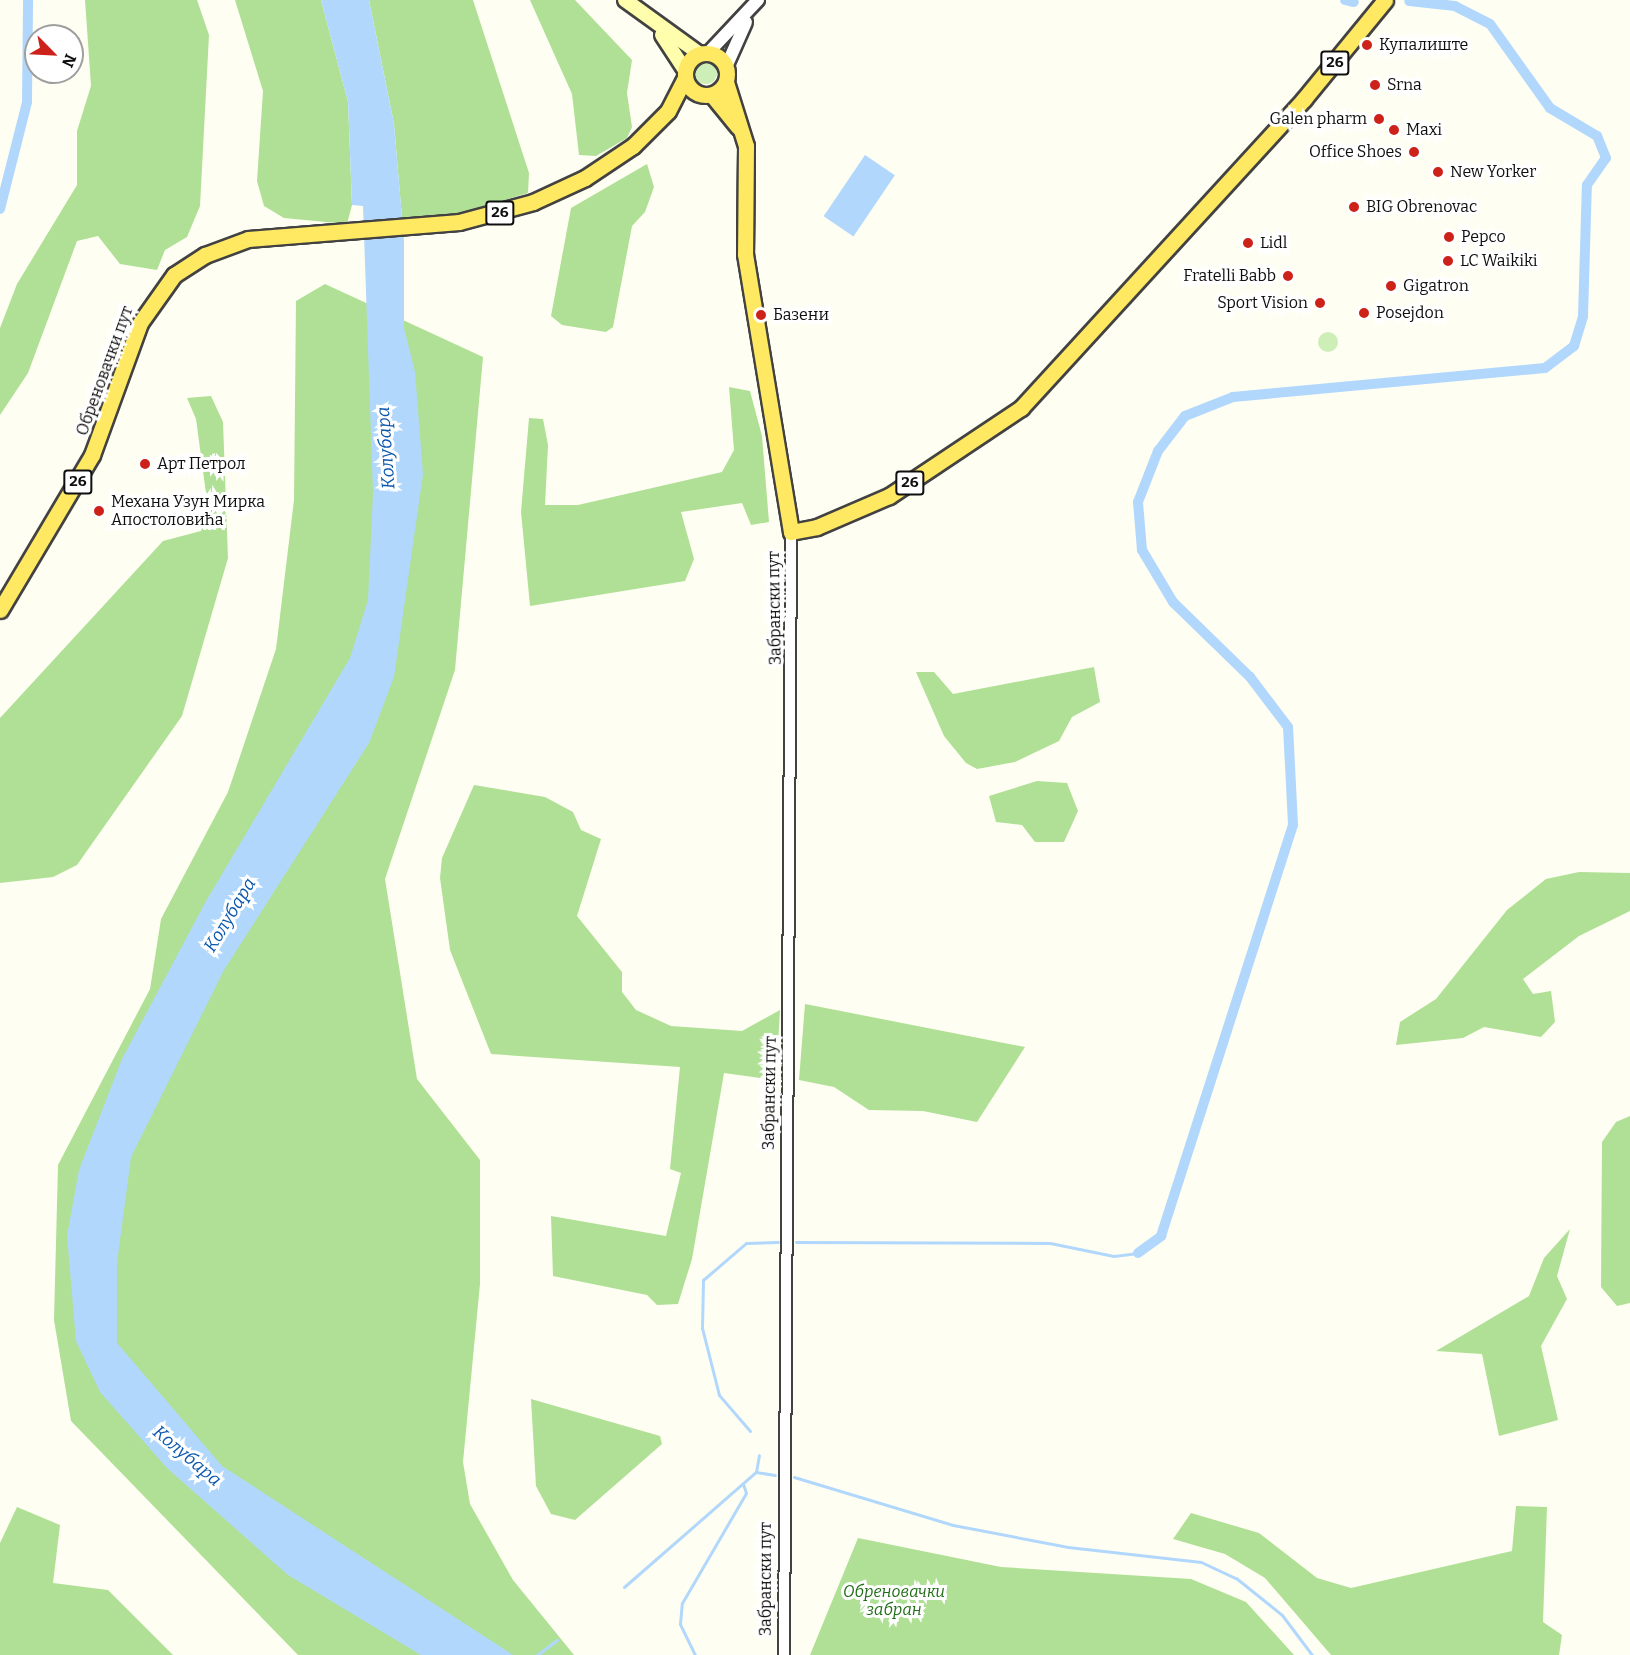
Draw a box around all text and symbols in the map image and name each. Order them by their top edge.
north arrow [24,24,84,84]
place label: Купалиште [1379,35,1468,55]
marker: Купалиште [1360,38,1374,52]
text: N [58,51,80,70]
road number: 26 [1320,51,1350,75]
place label: Srna [1387,75,1422,95]
marker: Srna [1368,78,1382,92]
place label: Galen pharm [1270,109,1367,129]
marker: Galen pharm [1372,112,1386,126]
place label: Maxi [1406,120,1442,140]
marker: Maxi [1387,123,1401,137]
place label: Office Shoes [1309,142,1402,162]
marker: Office Shoes [1407,145,1421,159]
place label: New Yorker [1450,162,1536,182]
marker: New Yorker [1431,165,1445,179]
place label: BIG Obrenovac [1366,197,1477,217]
marker: BIG Obrenovac [1347,200,1361,214]
road number: 26 [485,201,515,225]
place label: Pepco [1461,227,1506,247]
marker: Pepco [1442,230,1456,244]
place label: Lidl [1260,233,1287,253]
marker: Lidl [1241,236,1255,250]
place label: LC Waikiki [1460,251,1537,271]
marker: LC Waikiki [1441,254,1455,268]
place label: Fratelli Babb [1183,266,1276,286]
marker: Fratelli Babb [1281,269,1295,283]
place label: Gigatron [1403,276,1469,296]
marker: Gigatron [1384,279,1398,293]
place label: Sport Vision [1217,293,1308,313]
marker: Sport Vision [1313,296,1327,310]
place label: Posejdon [1376,303,1444,323]
street label: Обреновачки пут [73,304,137,438]
place label: Базени [773,305,829,325]
marker: Posejdon [1357,306,1371,320]
marker: Базени [754,308,768,322]
water label: Колубара [372,406,400,490]
place label: Арт Петрол [157,454,246,474]
marker: Арт Петрол [138,457,152,471]
road number: 26 [63,470,93,494]
road number: 26 [895,471,925,495]
place label: Механа Узун Мирка Апостоловића [111,492,265,530]
marker: Механа Узун Мирка Апостоловића [92,504,106,518]
street label: Забрански пут [764,551,786,665]
water label: Колубара [199,874,261,956]
street label: Забрански пут [759,1036,781,1150]
water label: Колубара [148,1421,226,1491]
street label: Забрански пут [756,1522,776,1636]
park label: Обреновачки забран [843,1582,945,1620]

